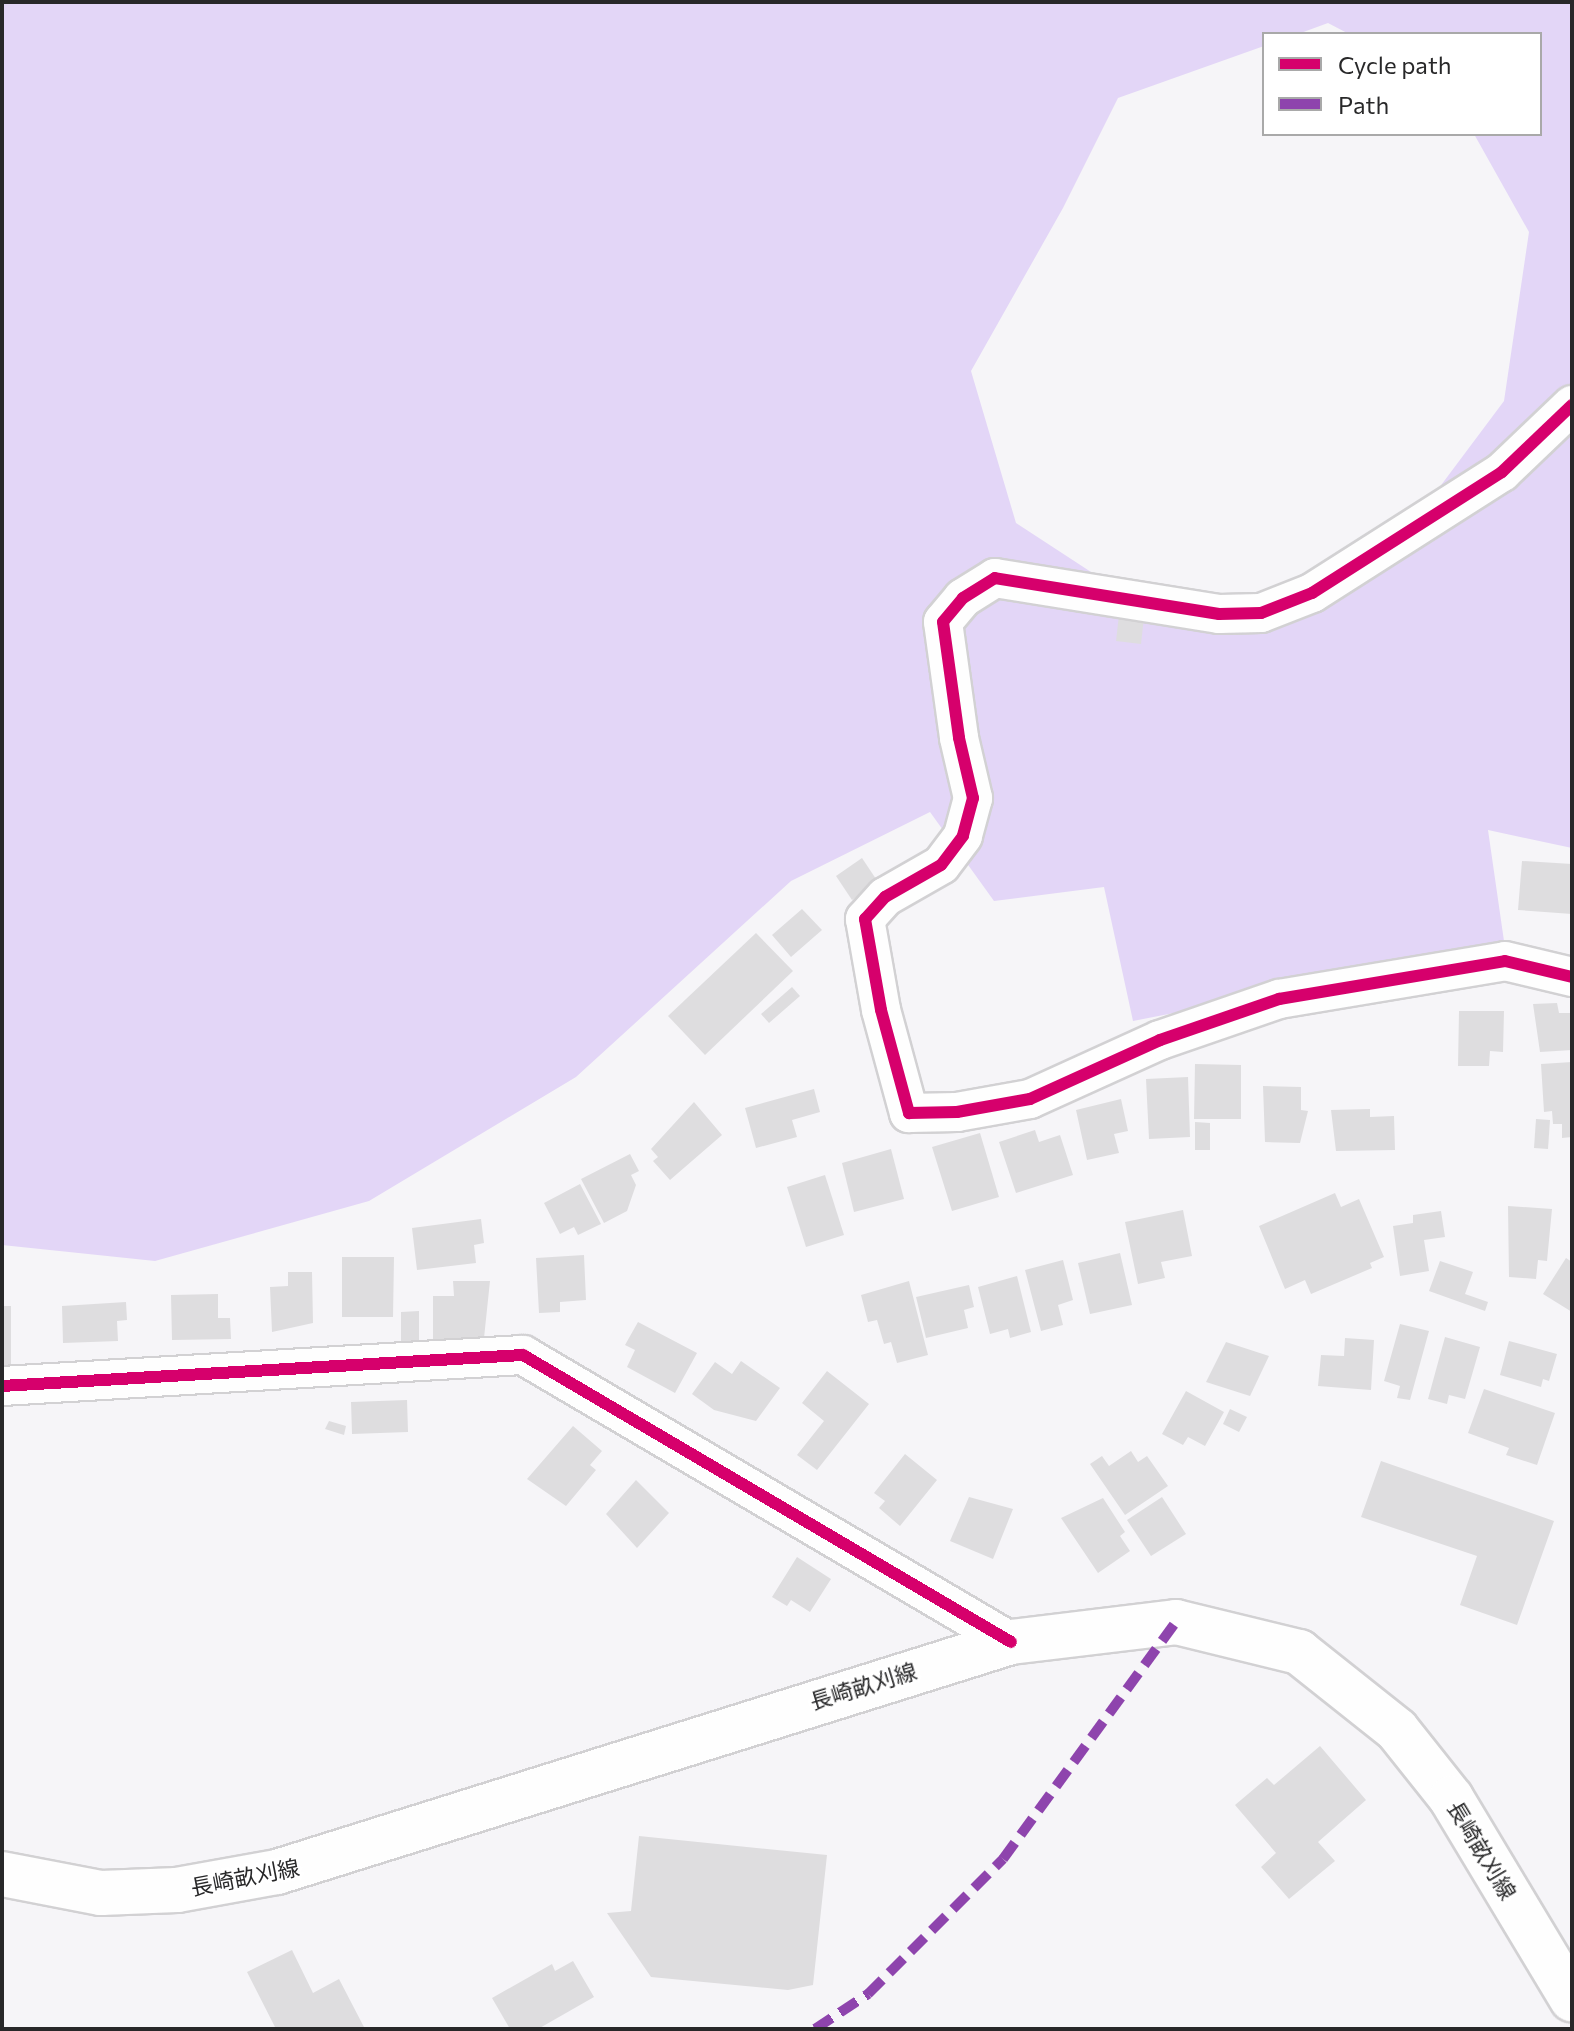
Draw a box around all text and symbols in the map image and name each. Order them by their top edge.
legend [1262,32,1542,136]
text: Cycle path [1338,50,1452,79]
text: Path [1338,90,1389,119]
street label: 長崎畝刈線 [807,1657,919,1715]
street label: 長崎畝刈線 [1442,1796,1522,1904]
street label: 長崎畝刈線 [188,1854,302,1900]

